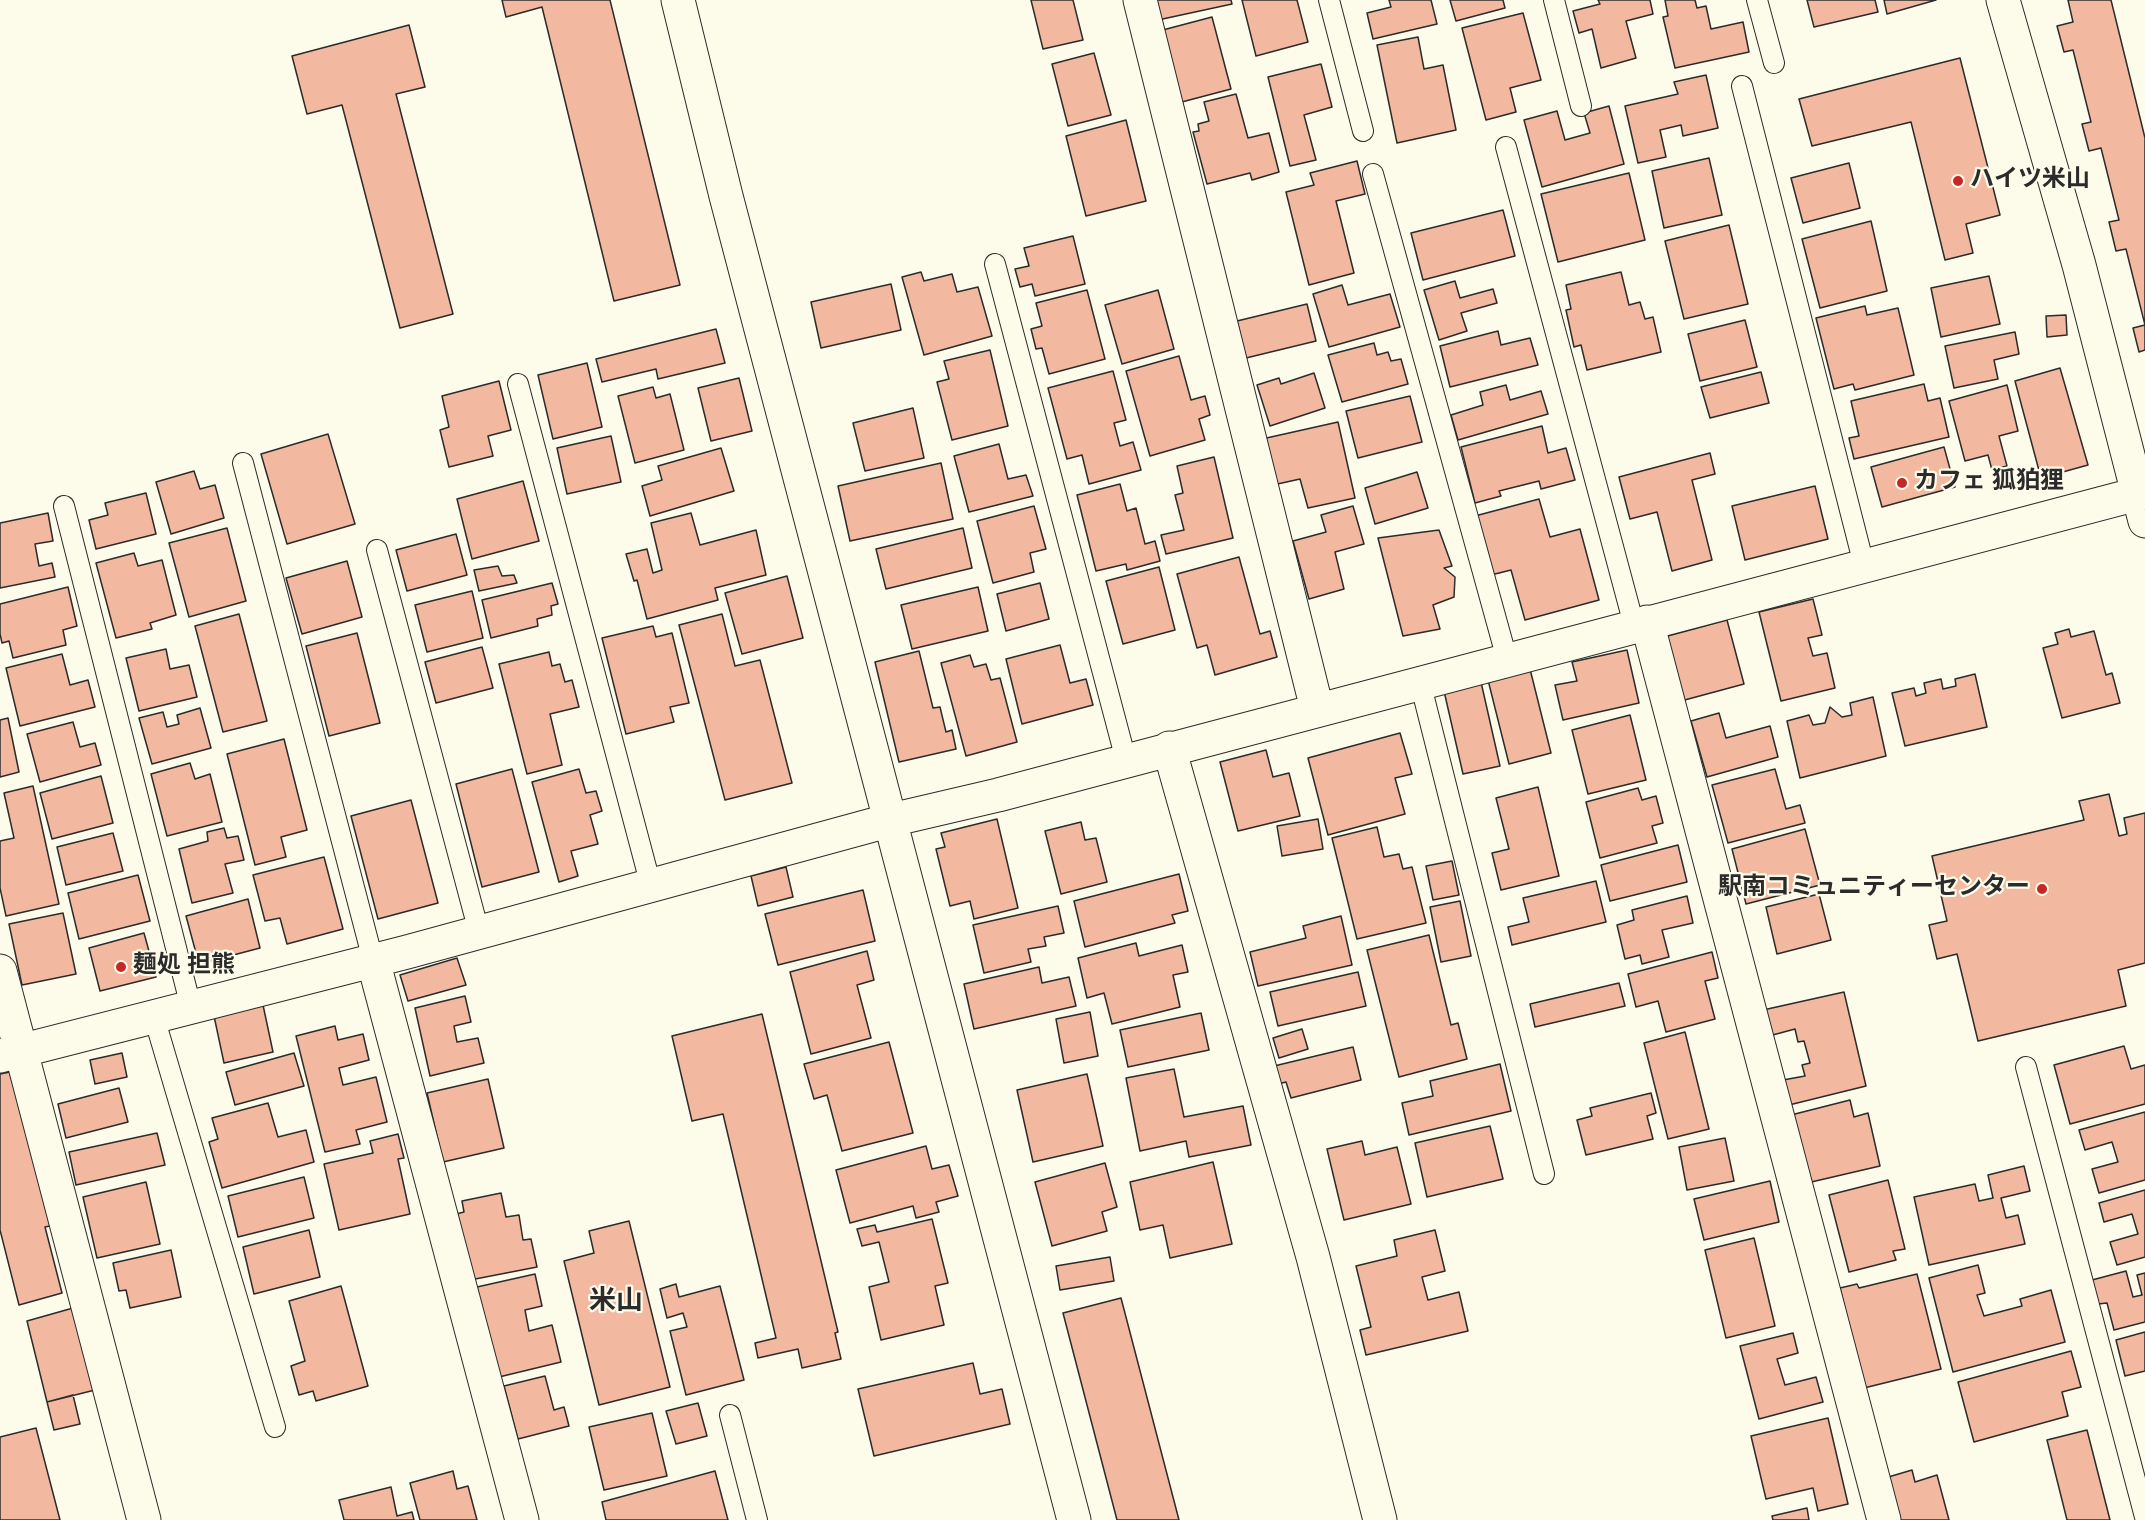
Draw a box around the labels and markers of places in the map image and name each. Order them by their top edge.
place label: ハイツ米山 [1970,167,2090,195]
marker: ハイツ米山 [1951,174,1965,188]
place label: カフェ 狐狛狸 [1914,469,2064,497]
marker: カフェ 狐狛狸 [1895,476,1909,490]
place label: 駅南コミュニティーセンター [1718,875,2030,903]
marker: 駅南コミュニティーセンター [2035,882,2049,896]
place label: 麺処 担熊 [133,953,235,981]
marker: 麺処 担熊 [114,960,128,974]

